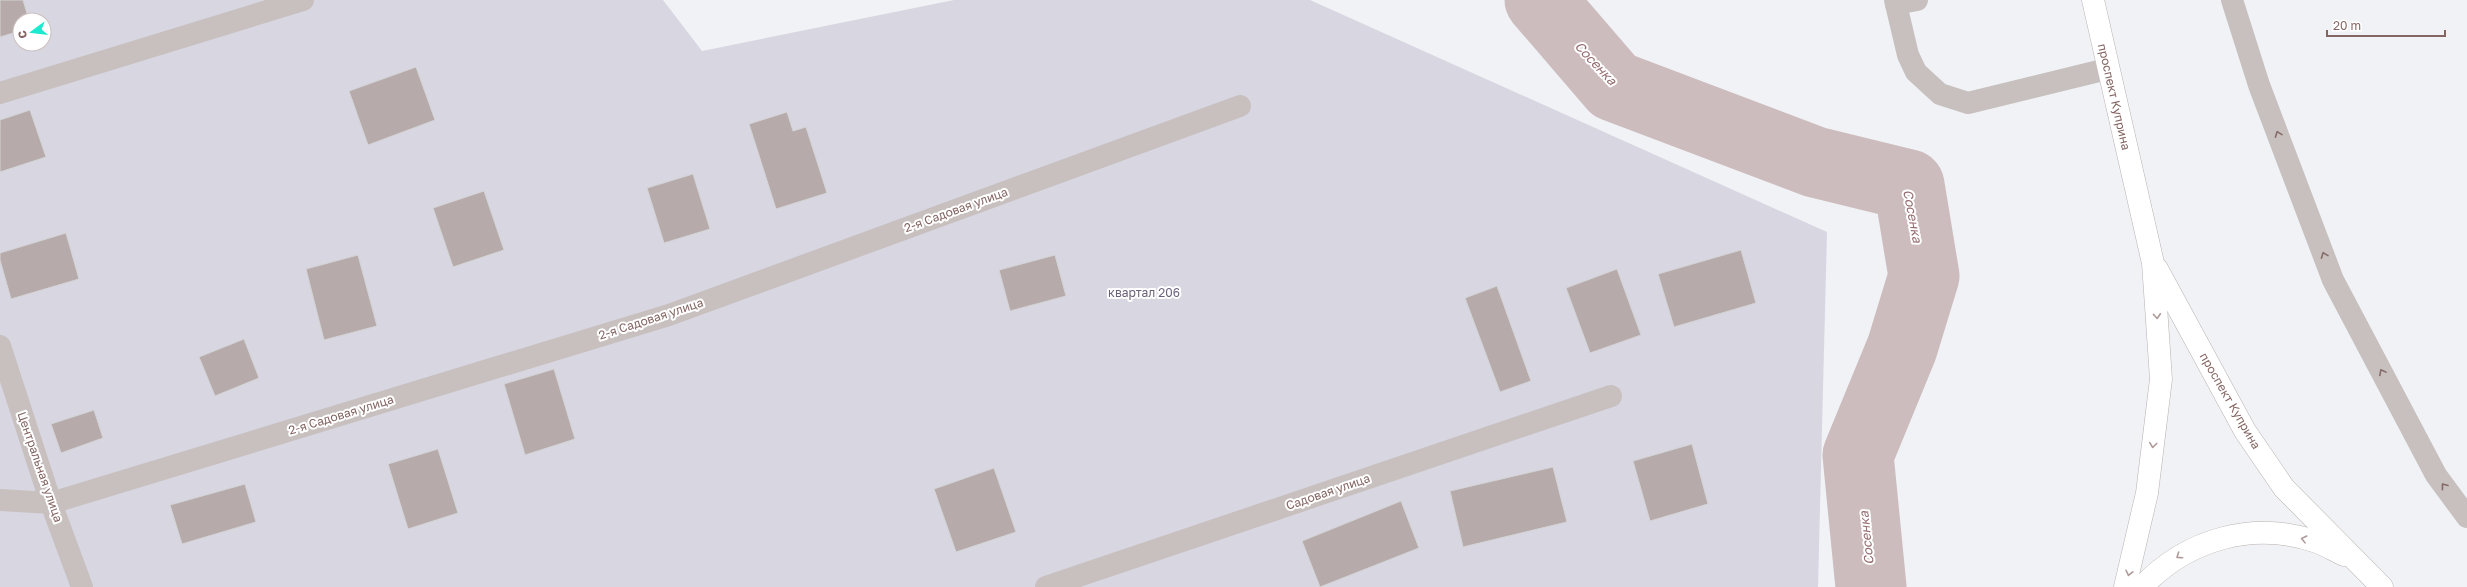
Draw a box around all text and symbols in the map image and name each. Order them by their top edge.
north arrow [12,12,52,52]
scale bar [2327,12,2445,38]
text: 20 m [2333,18,2361,33]
text: С [15,29,29,40]
water label: Сосенка [1572,38,1621,89]
street label: проспект Куприна [2095,42,2134,152]
one-way arrow [2275,130,2283,137]
street label: 2-я Садовая улица [902,184,1010,235]
water label: Сосенка [1900,188,1926,245]
one-way arrow [2321,252,2329,259]
park label: квартал 206 [1108,285,1180,300]
street label: 2-я Садовая улица [597,294,705,343]
one-way arrow [2152,313,2161,319]
street label: проспект Куприна [2197,350,2264,452]
one-way arrow [2379,368,2386,376]
street label: 2-я Садовая улица [286,391,395,438]
street label: Центральная улица [15,410,66,524]
one-way arrow [2149,442,2158,448]
street label: Садовая улица [1284,470,1372,513]
one-way arrow [2441,483,2448,490]
water label: Сосенка [1855,510,1877,566]
one-way arrow [2300,535,2307,543]
one-way arrow [2176,551,2183,559]
one-way arrow [2125,570,2133,576]

